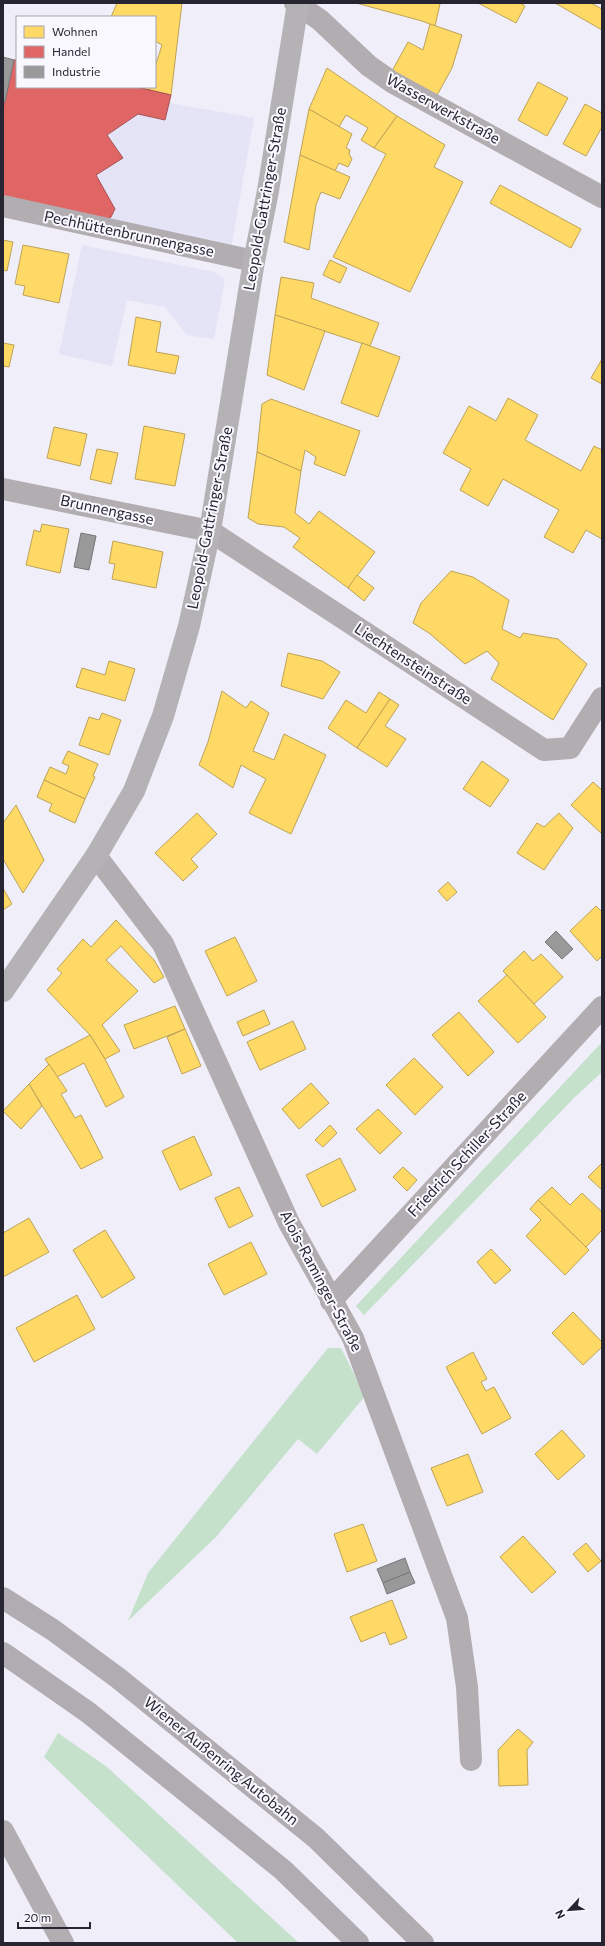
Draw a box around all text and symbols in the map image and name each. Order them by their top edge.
legend [16,16,156,88]
text: Wohnen [52,24,98,38]
text: Handel [52,44,90,58]
text: Industrie [52,64,100,78]
street label: Wasserwerkstraße [383,69,504,147]
street label: Leopold-Gattringer-Straße [239,106,289,292]
street label: Pechhüttenbrunnengasse [43,206,216,260]
street label: Leopold-Gattringer-Straße [182,425,236,611]
street label: Brunnengasse [59,490,156,528]
street label: Liechtensteinstraße [352,619,475,708]
street label: Friedrich Schiller-Straße [403,1087,529,1220]
street label: Alois-Raminger-Straße [277,1207,367,1354]
street label: Wiener Außenring Autobahn [141,1692,303,1828]
north arrow [549,1890,589,1930]
scale bar [18,1904,90,1930]
text: N [552,1908,567,1921]
text: 20 m [24,1910,51,1924]

